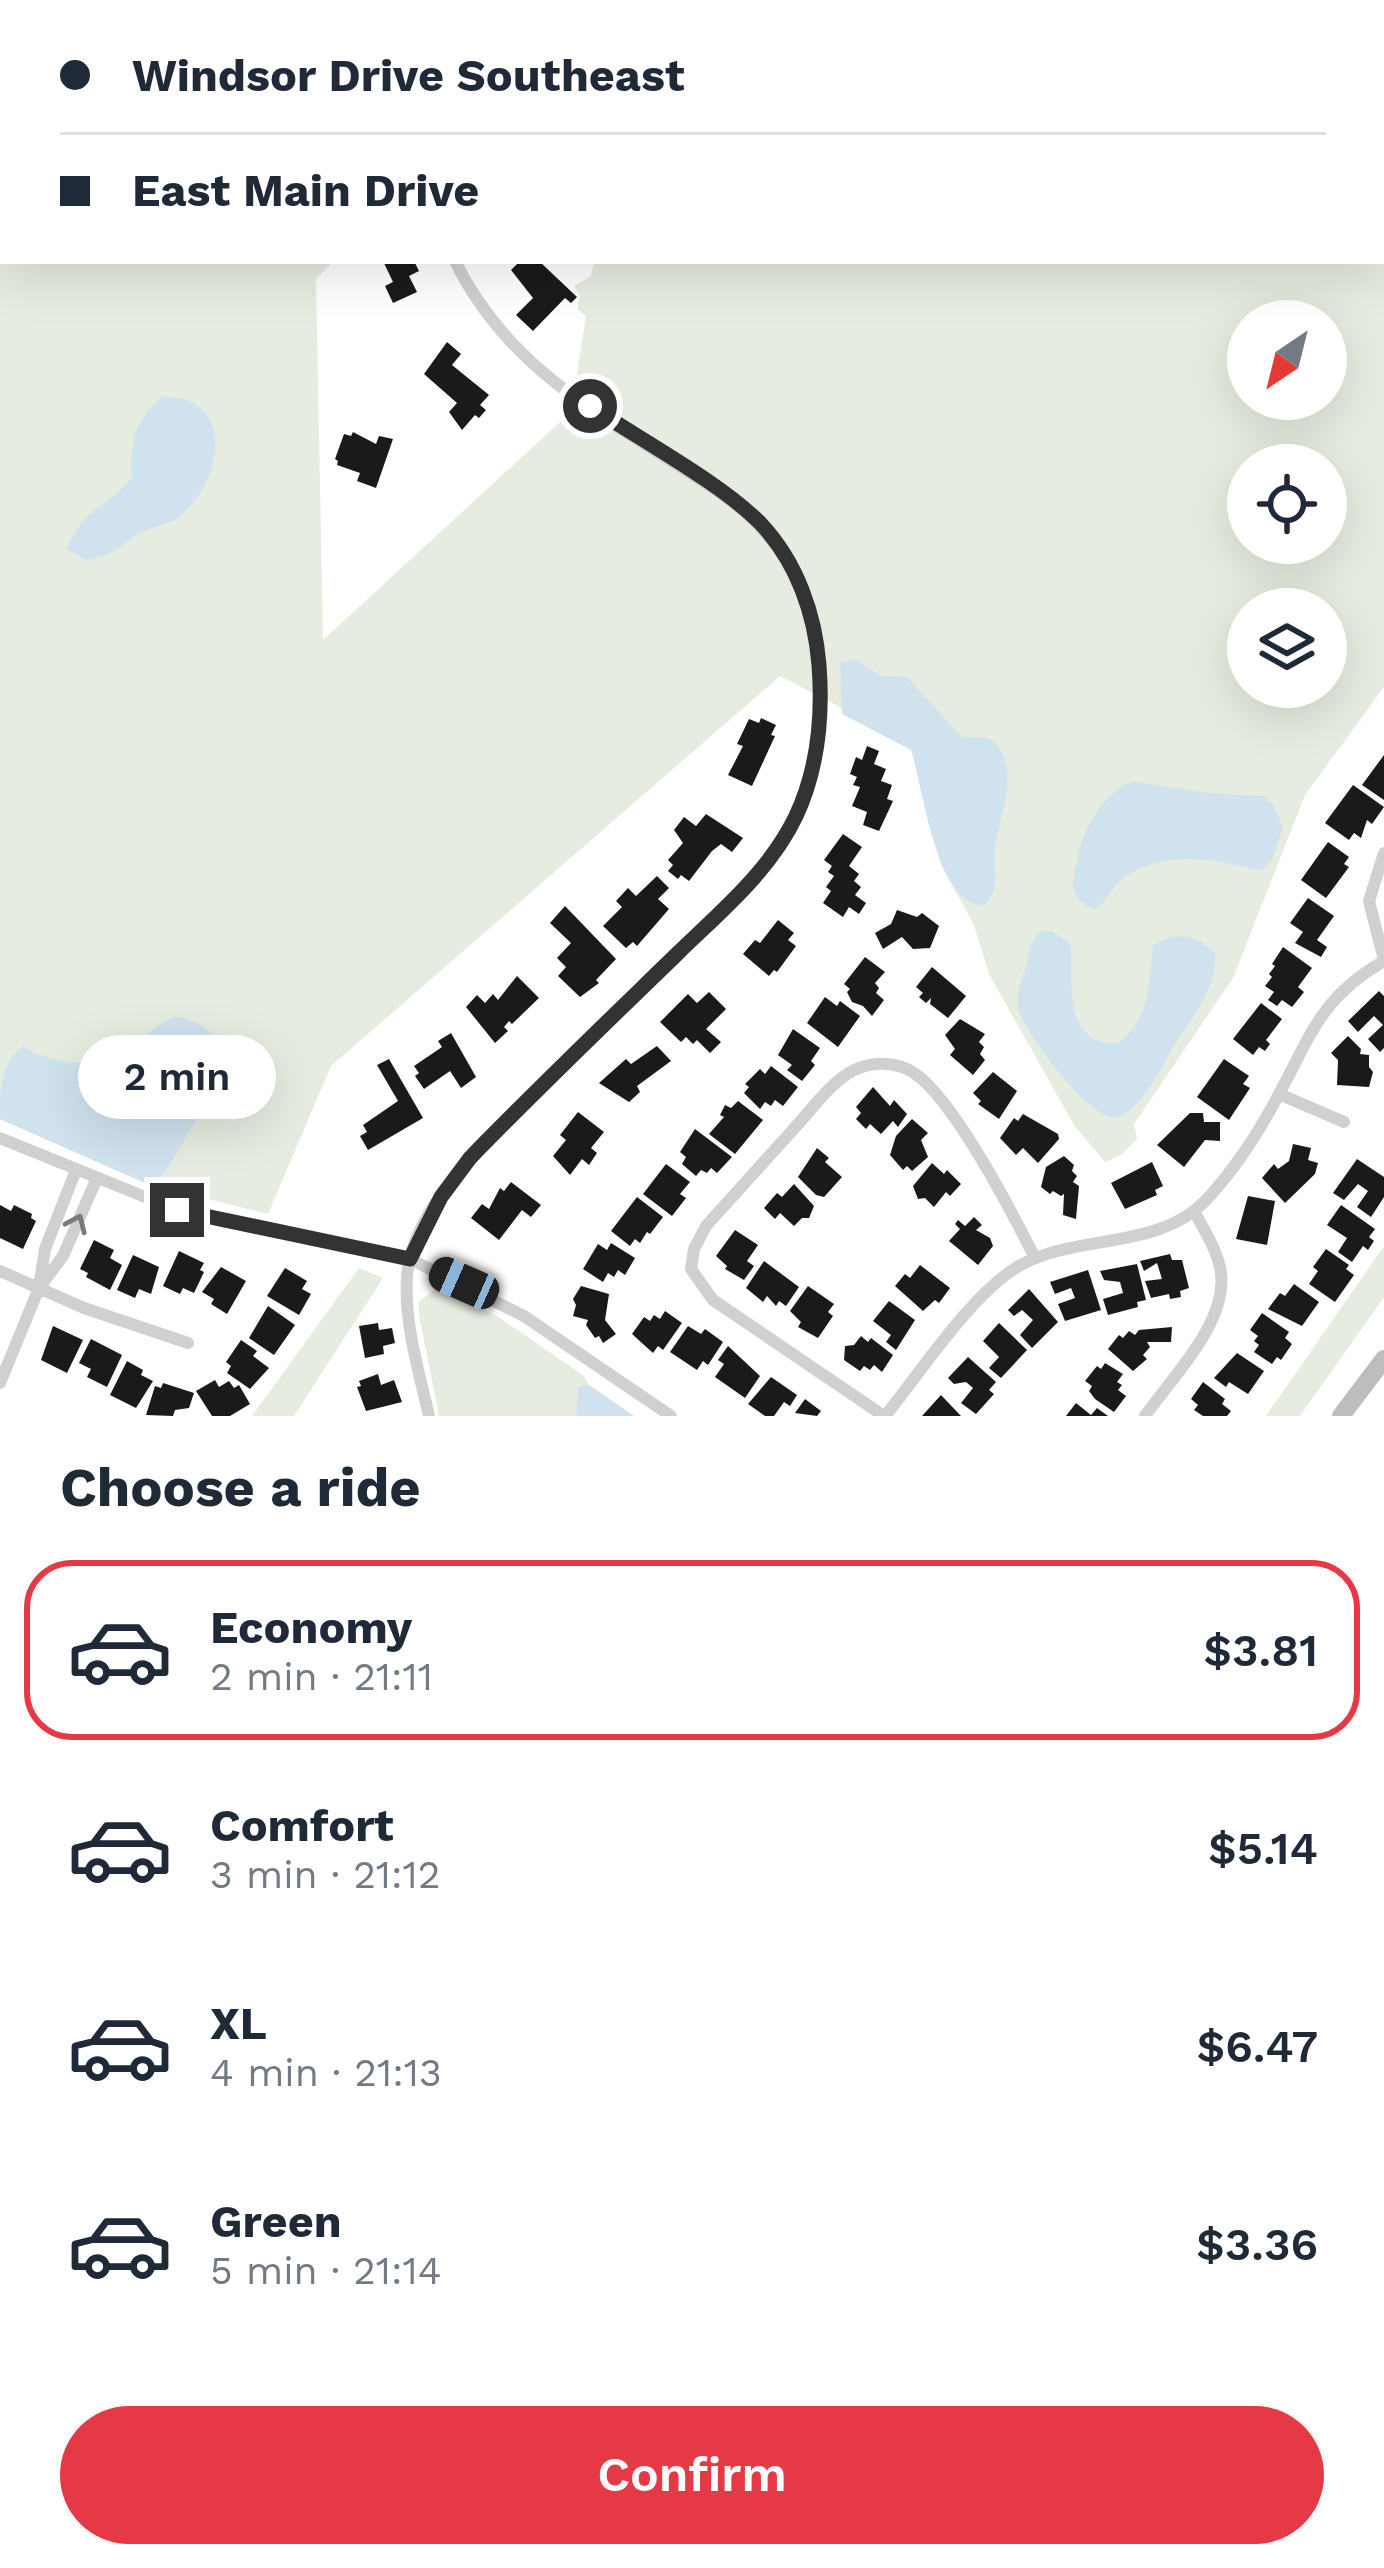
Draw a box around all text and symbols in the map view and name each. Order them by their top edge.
text: Windsor Drive Southeast [132,49,685,102]
text: East Main Drive [132,164,479,217]
north arrow [1227,300,1347,420]
map controls [1227,300,1347,708]
route start [563,379,617,433]
button: locate [1227,444,1347,564]
button: layers [1227,588,1347,708]
callout: 2 min [78,1036,276,1120]
text: 2 min [124,1054,230,1099]
route end [150,1183,204,1237]
one-way arrow [63,1213,87,1235]
car [424,1252,504,1314]
text: Choose a ride [60,1456,421,1519]
icon: car [66,1596,174,1704]
text: Economy [210,1601,412,1654]
text: $3.81 [1204,1624,1318,1677]
text: 2 min · 21:11 [210,1654,433,1699]
icon: car [66,1794,174,1902]
text: Comfort [210,1799,394,1852]
text: $5.14 [1208,1822,1318,1875]
text: 3 min · 21:12 [210,1852,441,1897]
icon: car [66,1992,174,2100]
text: XL [210,1997,267,2050]
text: $6.47 [1197,2020,1318,2073]
text: 4 min · 21:13 [210,2050,442,2095]
icon: car [66,2190,174,2298]
text: Green [210,2195,342,2248]
text: $3.36 [1196,2218,1318,2271]
text: 5 min · 21:14 [210,2248,442,2293]
button: Confirm [60,2406,1324,2544]

